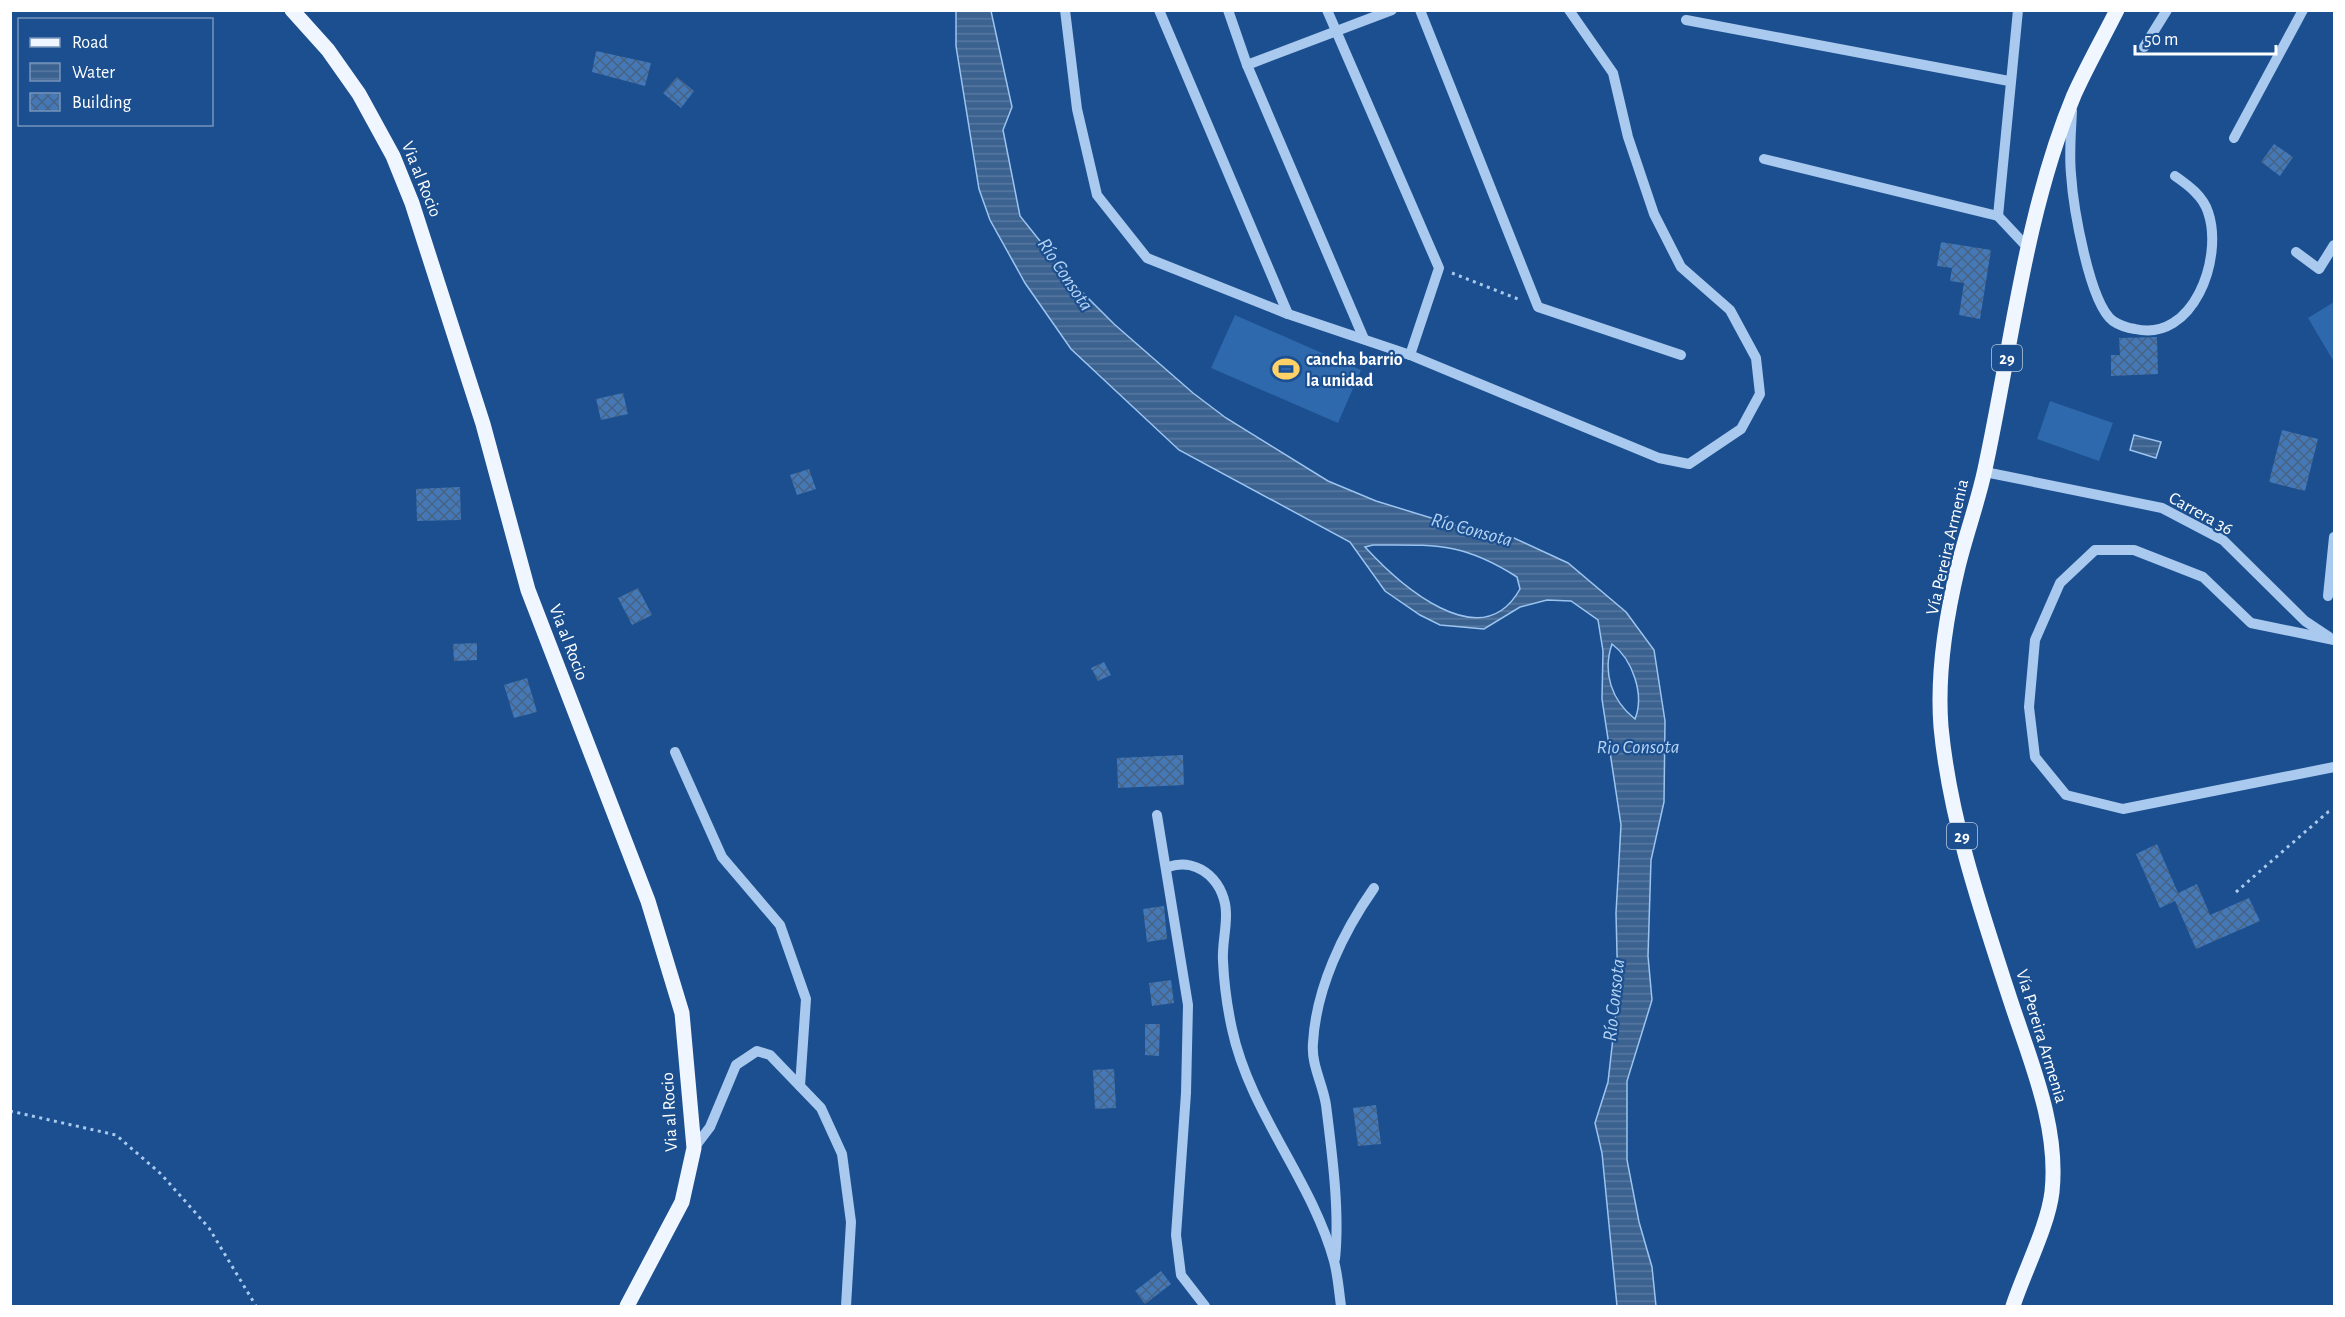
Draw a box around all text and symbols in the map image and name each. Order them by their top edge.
legend [18,18,213,126]
scale bar [2135,18,2276,56]
text: 50 m [2144,31,2178,49]
text: Road [72,34,108,52]
text: Water [72,64,115,82]
text: Building [72,94,132,112]
street label: Via al Rocio [398,139,444,220]
water label: Río Consota [1034,235,1097,315]
road number: 29 [1992,345,2022,371]
place label: cancha barrio la unidad [1306,351,1403,390]
sports icon: cancha barrio la unidad [1271,354,1301,384]
street label: Vía Pereira Armenia [1924,478,1972,617]
street label: Carrera 36 [2165,489,2236,539]
water label: Río Consota [1429,510,1514,550]
street label: Via al Rocio [545,602,591,683]
water label: Rio Consota [1597,737,1679,757]
road number: 29 [1947,823,1977,849]
water label: Río Consota [1600,958,1628,1042]
street label: Vía Pereira Armenia [2012,967,2070,1105]
street label: Via al Rocio [659,1071,681,1152]

